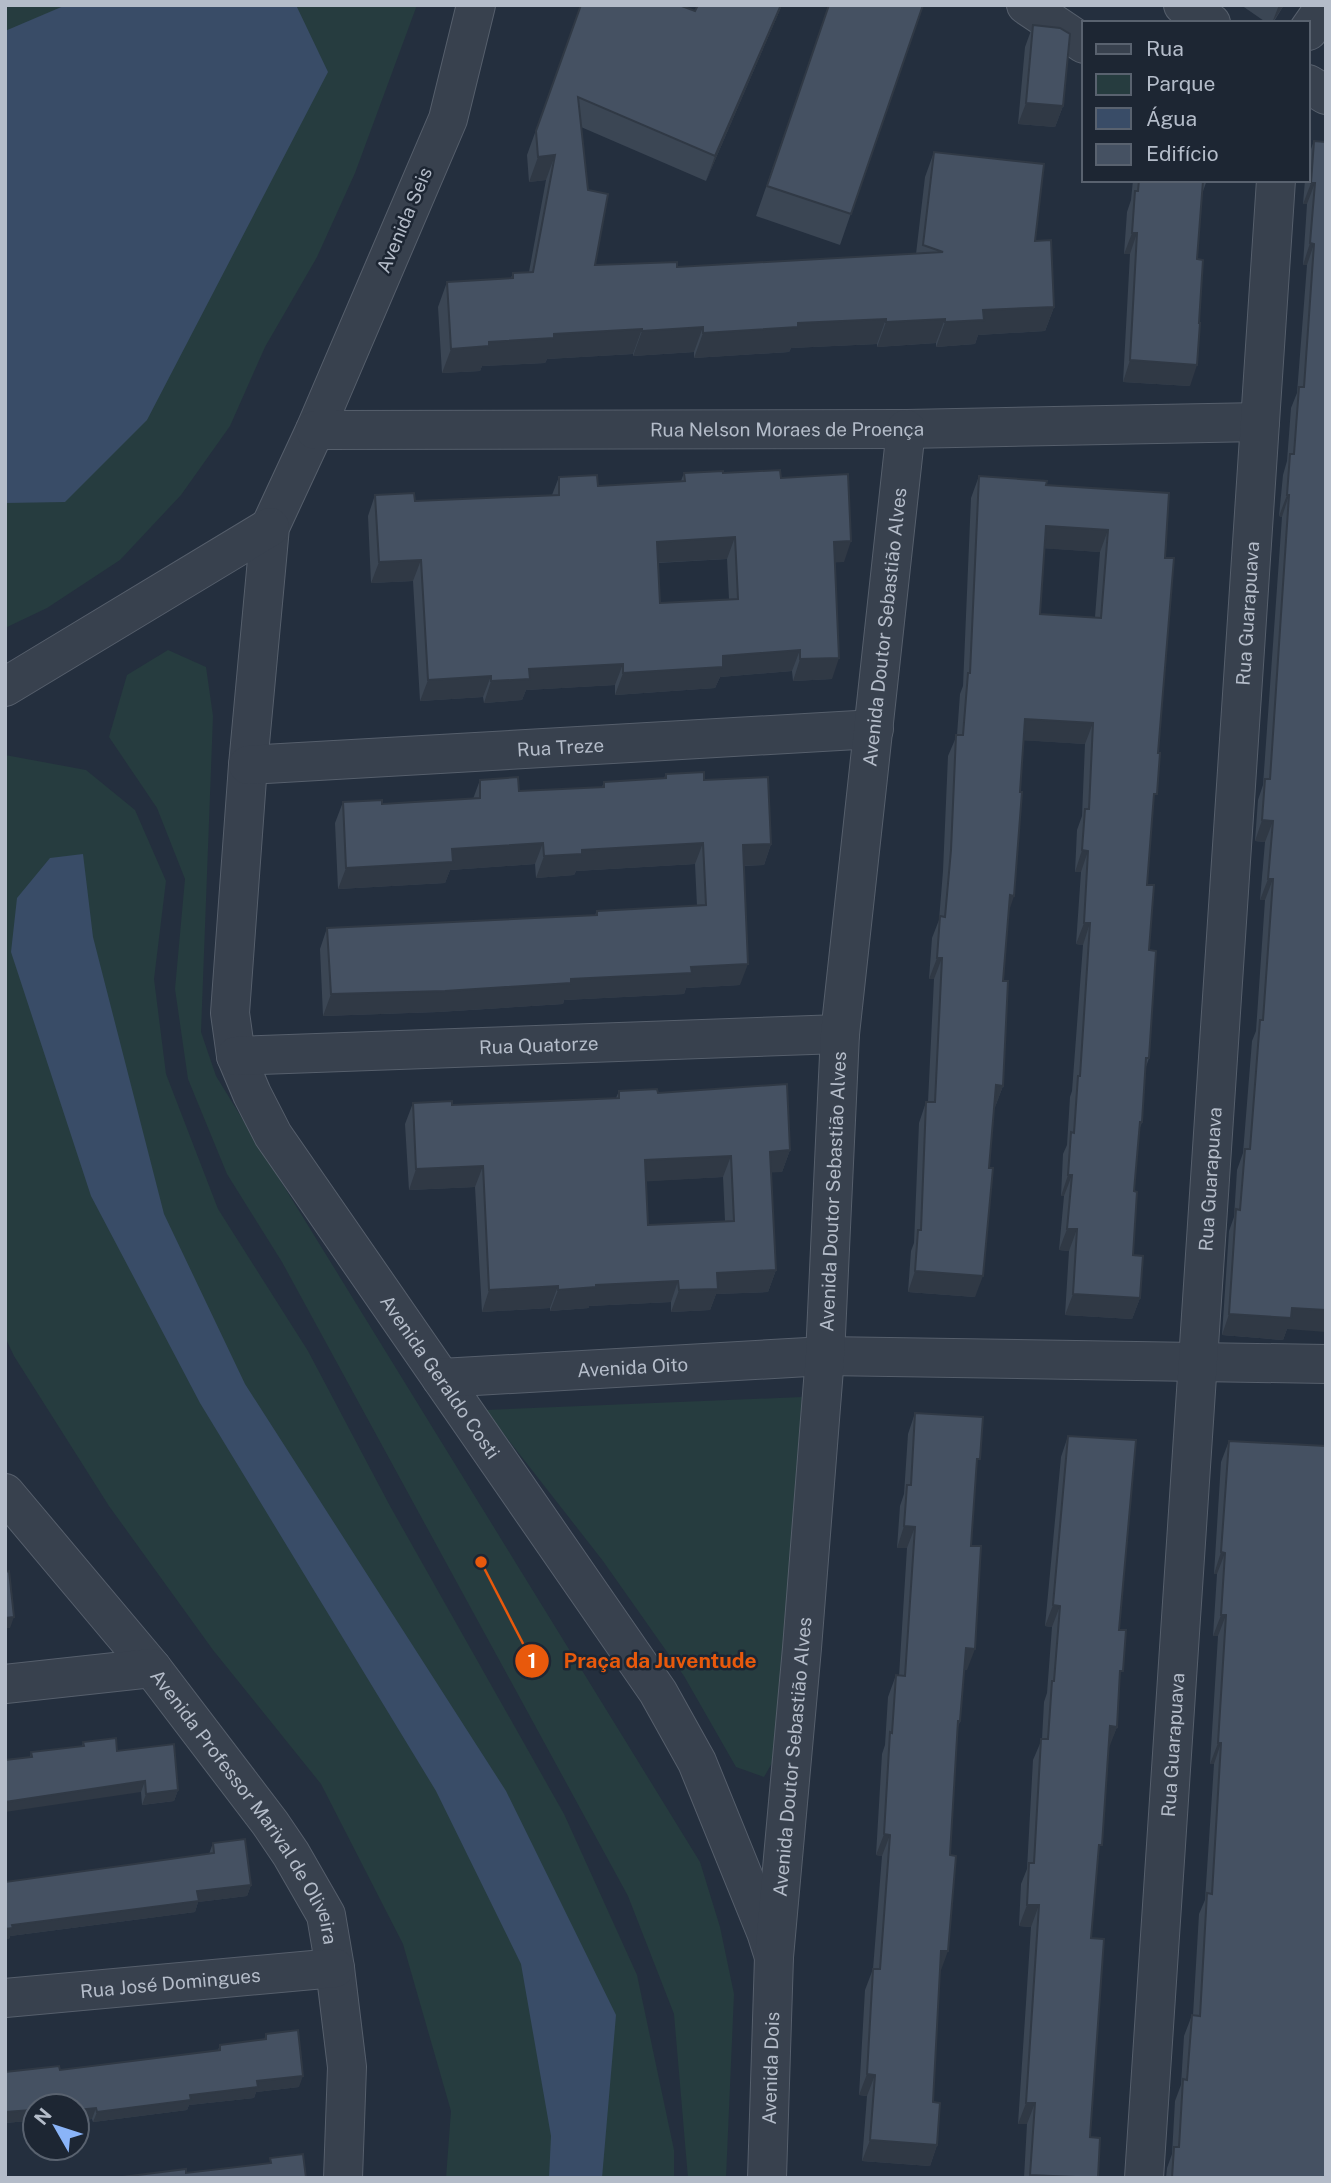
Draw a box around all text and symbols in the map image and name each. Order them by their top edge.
legend [1082,21,1310,182]
text: Rua [1146,36,1184,61]
text: Parque [1146,71,1215,96]
text: Água [1146,106,1197,131]
text: Edifício [1146,141,1219,166]
street label: Avenida Seis [372,164,436,276]
street label: Rua Nelson Moraes de Proença [650,418,924,440]
street label: Avenida Doutor Sebastião Alves [858,486,911,768]
street label: Rua Guarapuava [1232,541,1263,686]
street label: Rua Treze [516,734,605,761]
street label: Rua Quatorze [479,1032,599,1058]
street label: Avenida Doutor Sebastião Alves [815,1051,850,1332]
street label: Rua Guarapuava [1194,1106,1226,1252]
street label: Avenida Geraldo Costi [376,1291,504,1463]
street label: Avenida Oito [577,1353,689,1381]
street label: Avenida Doutor Sebastião Alves [769,1616,815,1898]
callout: Praça da Juventude [515,1640,771,1682]
text: 1 [528,1648,537,1673]
text: Praça da Juventude [563,1648,757,1673]
street label: Avenida Professor Marival de Oliveira [146,1665,342,1946]
street label: Rua Guarapuava [1157,1672,1188,1818]
street label: Rua José Domingues [79,1964,261,2002]
street label: Avenida Dois [758,2011,783,2125]
north arrow [21,2092,91,2162]
text: N [30,2104,56,2129]

